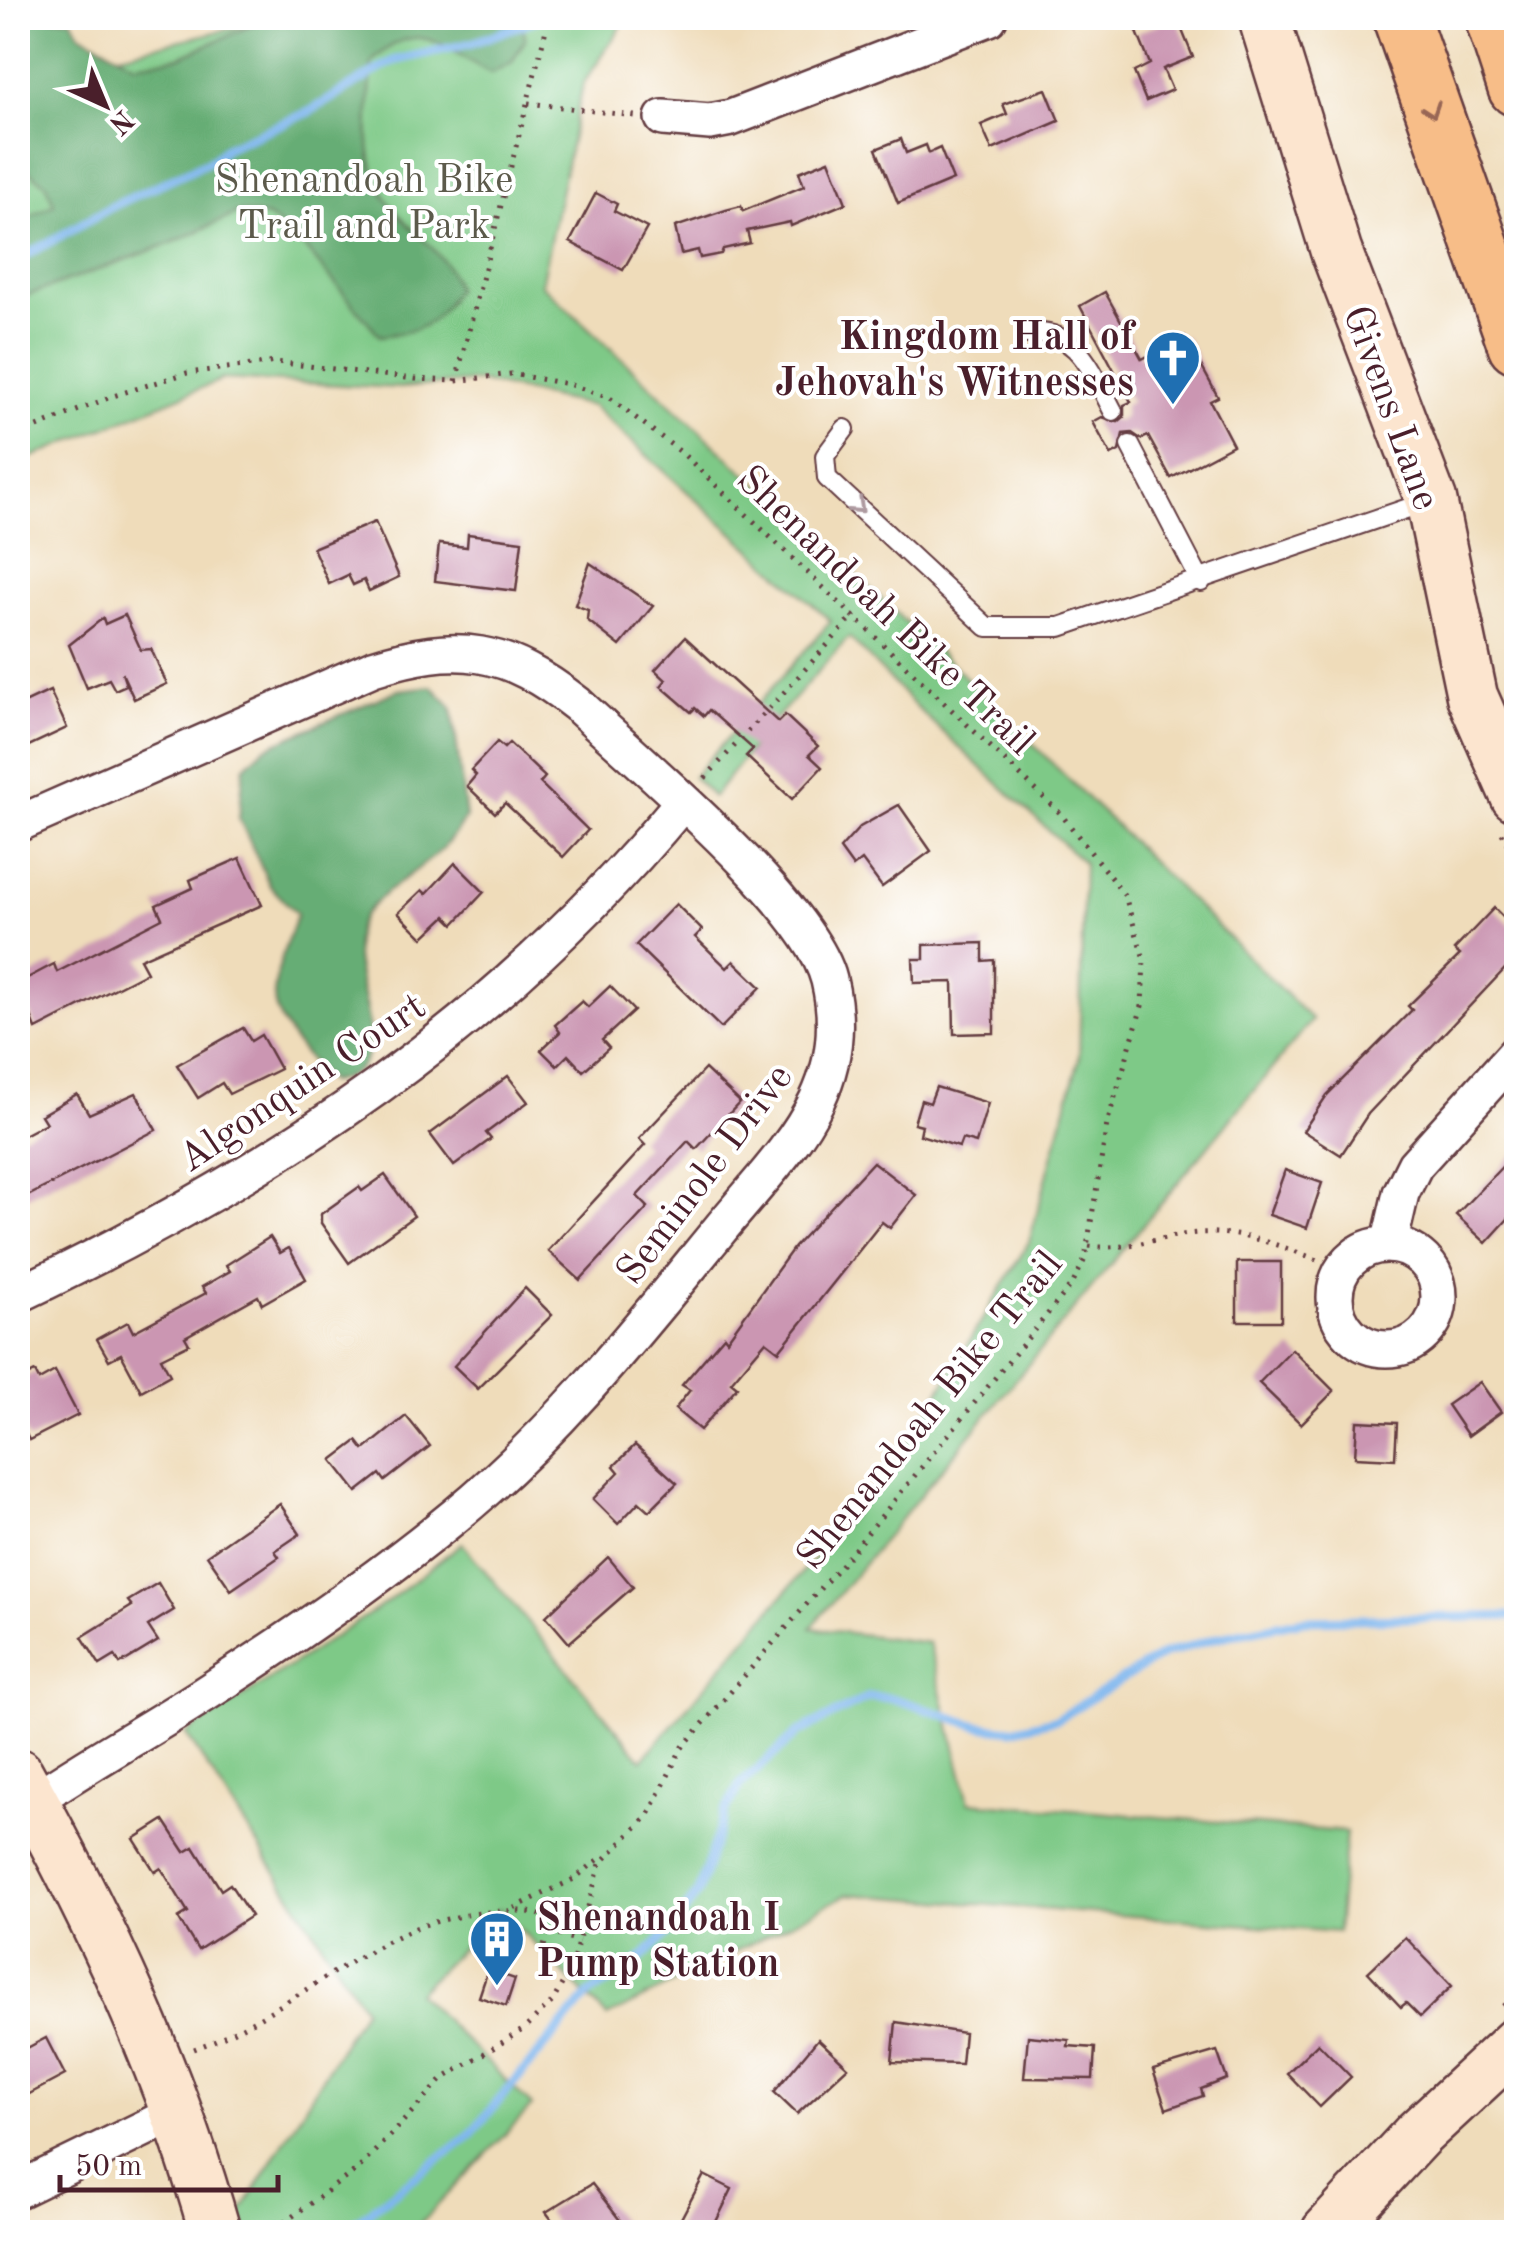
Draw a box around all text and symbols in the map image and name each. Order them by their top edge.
north arrow [55,55,155,155]
one-way arrow [1421,100,1441,117]
text: N [102,103,138,139]
park label: Shenandoah Bike Trail and Park [215,162,513,248]
street label: Givens Lane [1334,301,1445,516]
place label: Kingdom Hall of Jehovah's Witnesses [775,319,1137,405]
church icon: Kingdom Hall of Jehovah's Witnesses [1143,328,1203,407]
street label: Shenandoah Bike Trail [728,460,1041,764]
one-way arrow [846,495,865,513]
street label: Algonquin Court [173,987,434,1181]
street label: Seminole Drive [611,1058,802,1293]
street label: Shenandoah Bike Trail [791,1245,1071,1578]
place label: Shenandoah I Pump Station [536,1900,780,1986]
building icon: Shenandoah I Pump Station [467,1909,527,1988]
scale bar [60,2130,278,2192]
text: 50 m [75,2152,142,2182]

